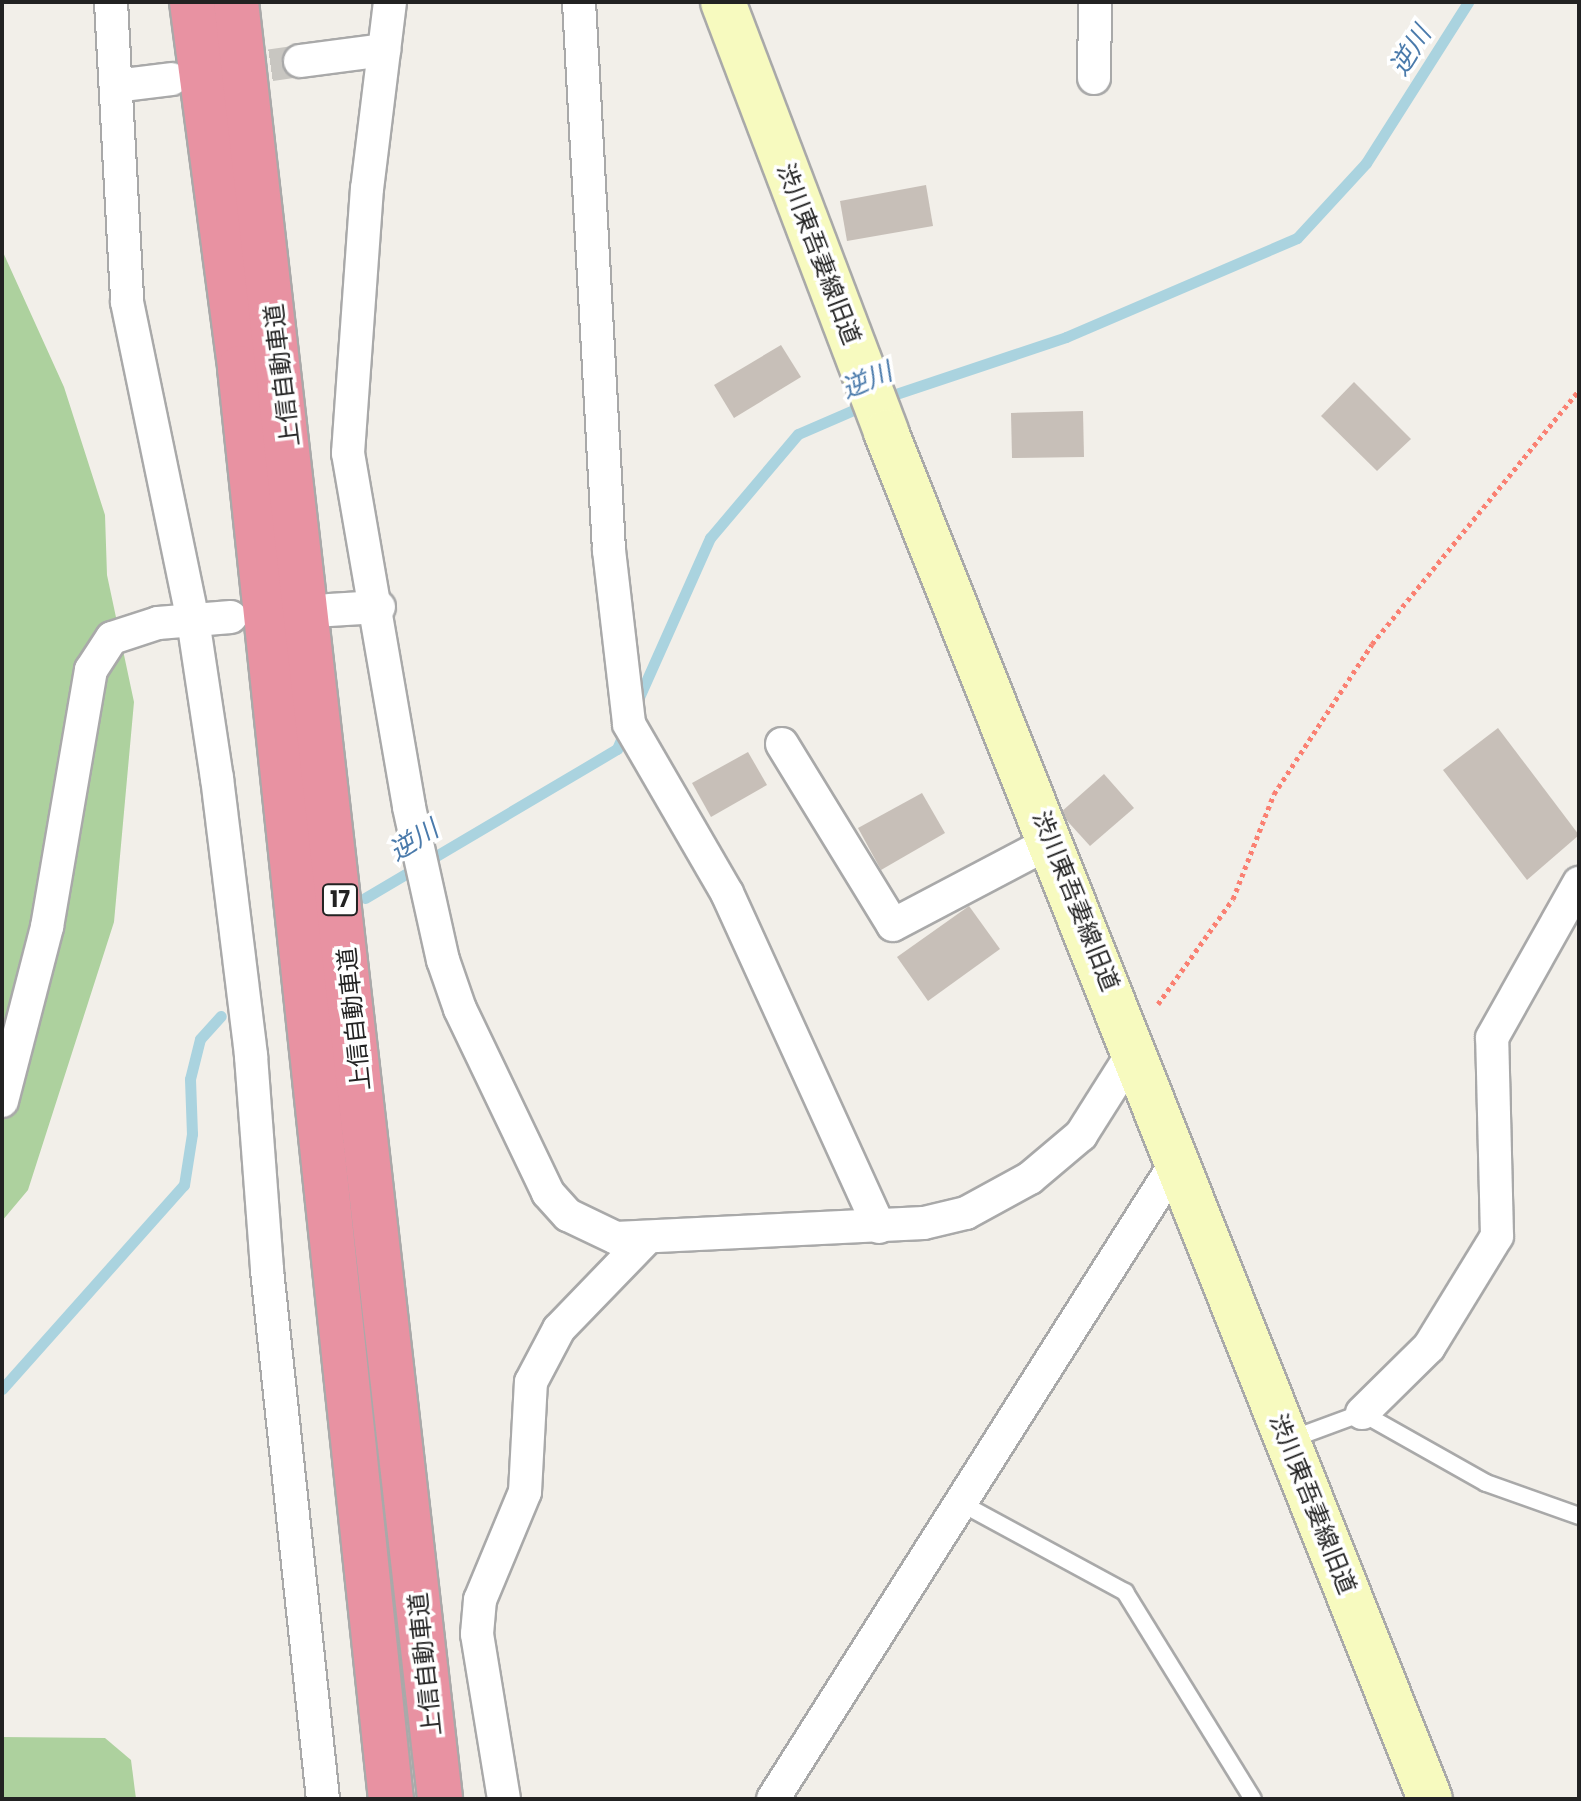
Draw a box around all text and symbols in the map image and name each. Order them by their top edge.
water label: 逆川 [1384,21,1438,81]
street label: 渋川東吾妻線旧道 [771,159,867,349]
street label: 上信自動車道 [259,302,305,448]
water label: 逆川 [837,356,897,406]
street label: 渋川東吾妻線旧道 [1027,807,1125,995]
water label: 逆川 [384,814,444,868]
road number: 17 [320,882,360,918]
street label: 上信自動車道 [332,946,376,1092]
street label: 渋川東吾妻線旧道 [1264,1410,1362,1598]
street label: 上信自動車道 [403,1591,447,1737]

